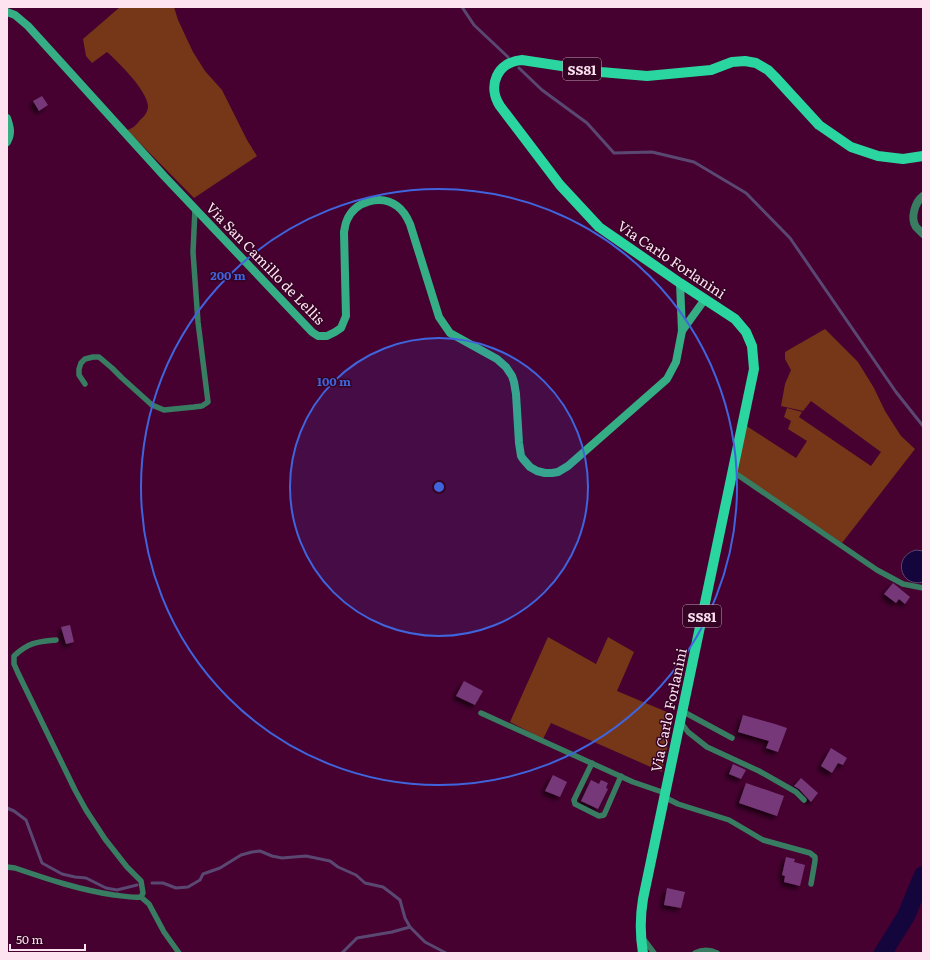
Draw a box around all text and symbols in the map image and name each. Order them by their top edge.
road number: SS81 [563,58,601,80]
street label: Via San Camillo de Lellis [202,197,330,329]
street label: Via Carlo Forlanini [614,215,730,303]
text: 200 m [210,266,246,284]
text: 100 m [317,372,351,390]
centre of rings [432,480,446,494]
road number: SS81 [683,605,721,627]
street label: Via Carlo Forlanini [645,646,691,774]
scale bar [10,926,85,952]
text: 50 m [16,930,43,948]

